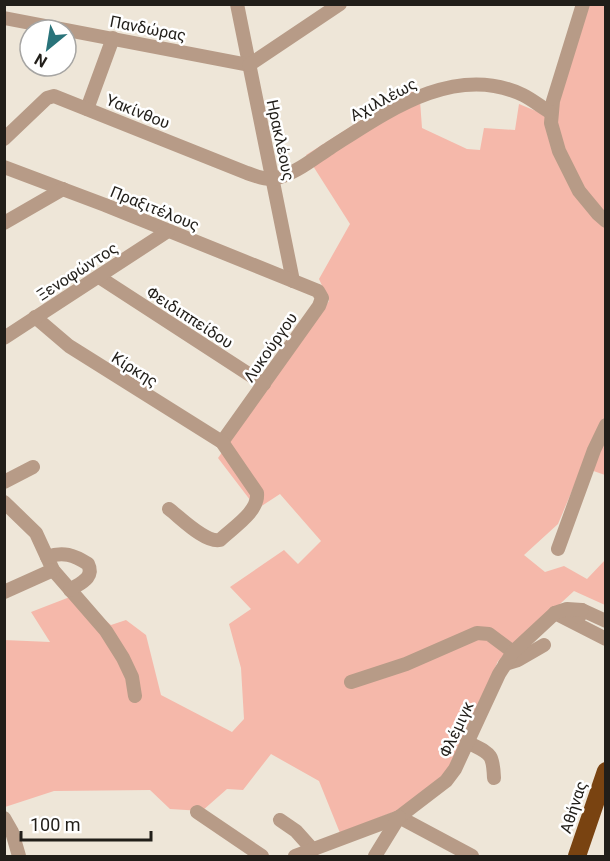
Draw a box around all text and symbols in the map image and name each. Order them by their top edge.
street label: Πανδώρας [108,12,188,45]
north arrow [18,18,78,78]
text: N [31,50,50,72]
street label: Αχιλλέως [347,74,420,125]
street label: Υακίνθου [103,90,172,133]
street label: Ηρακλέους [263,98,298,182]
street label: Πραξιτέλους [107,182,202,235]
street label: Ξενοφώντος [33,238,121,305]
street label: Φειδιππείδου [143,282,237,352]
street label: Λυκούργου [239,309,301,386]
street label: Κίρκης [108,348,161,391]
street label: Φλέμιγκ [435,698,478,760]
street label: Αθήνας [556,779,591,836]
scale bar [21,804,152,842]
text: 100 m [30,814,81,835]

